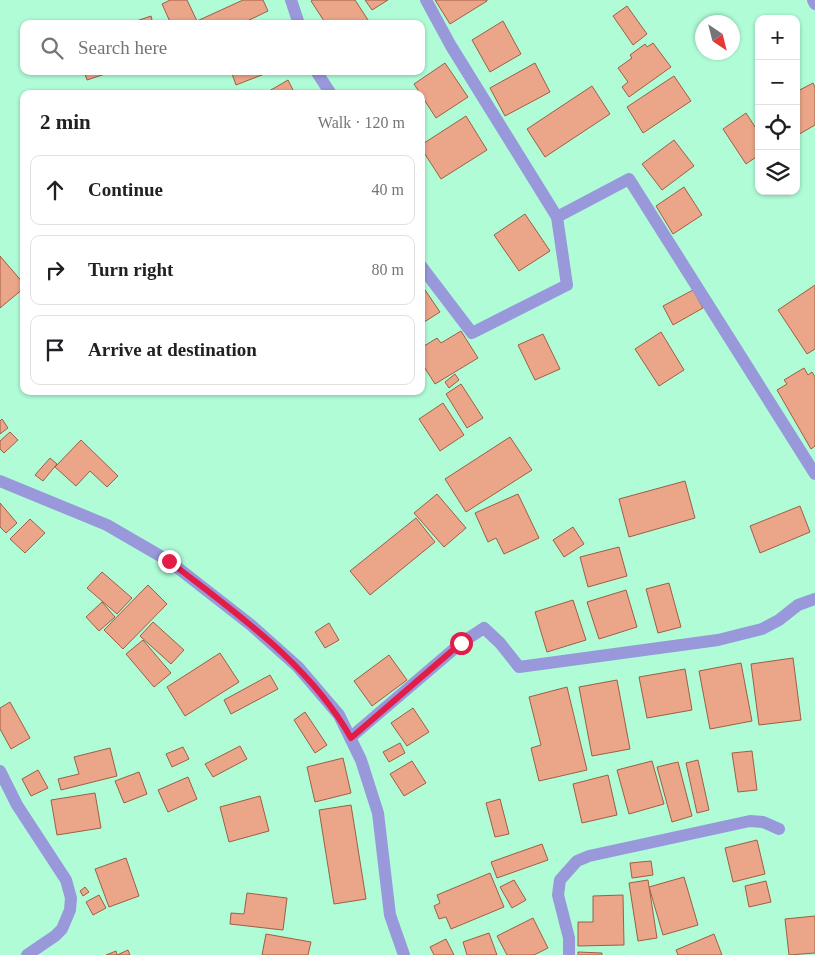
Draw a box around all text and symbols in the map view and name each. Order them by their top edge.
north arrow [695,15,740,60]
map controls [755,15,800,195]
button: + [755,15,800,60]
search box [20,20,425,75]
icon: search [38,34,66,62]
text: Search here [78,37,167,58]
button: − [755,60,800,105]
button: locate [755,105,800,150]
text: 2 min [40,110,91,134]
text: Walk · 120 m [318,114,405,131]
button: layers [755,150,800,195]
icon: ahead [41,176,69,204]
text: Continue [88,179,163,200]
text: 40 m [372,181,404,198]
icon: right [41,256,69,284]
text: Turn right [88,259,173,280]
text: 80 m [372,261,404,278]
icon: arrive [41,336,69,364]
text: Arrive at destination [88,339,257,360]
route end [158,550,181,573]
route start [450,632,473,655]

